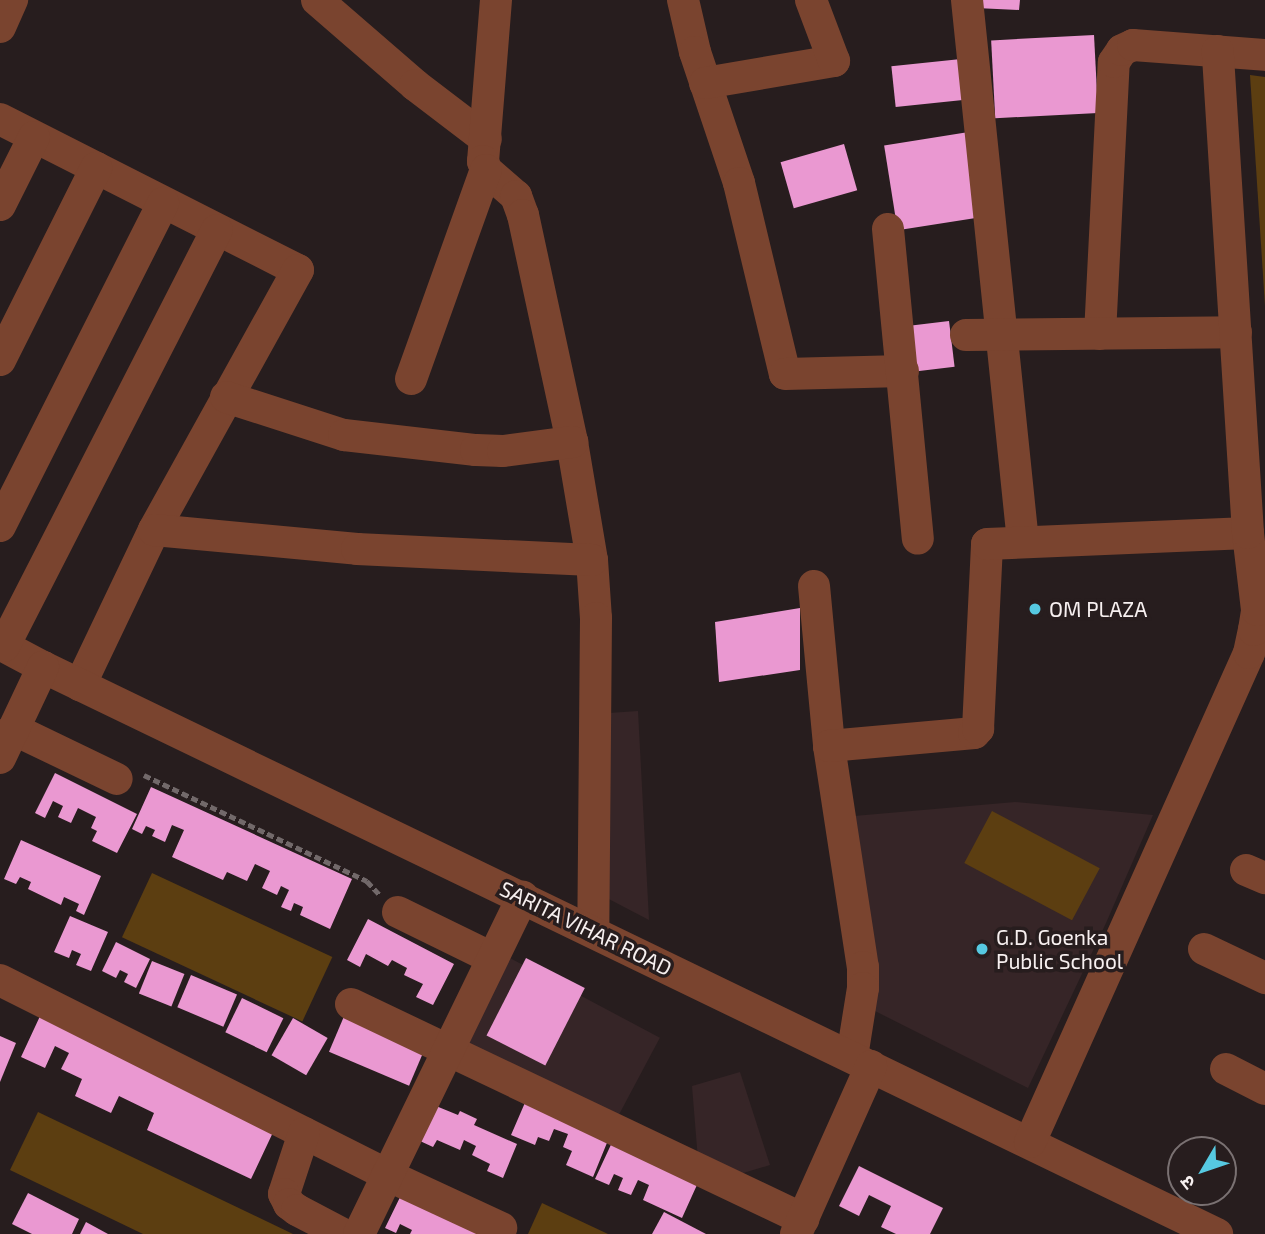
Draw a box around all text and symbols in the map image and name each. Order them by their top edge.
place label: OM PLAZA [1049,596,1147,622]
marker: OM PLAZA [1027,601,1043,617]
street label: SARITA VIHAR ROAD [496,875,676,981]
place label: G.D. Goenka Public School [996,924,1123,974]
marker: G.D. Goenka Public School [974,941,990,957]
north arrow [1167,1136,1237,1206]
text: उ [1174,1172,1199,1195]

